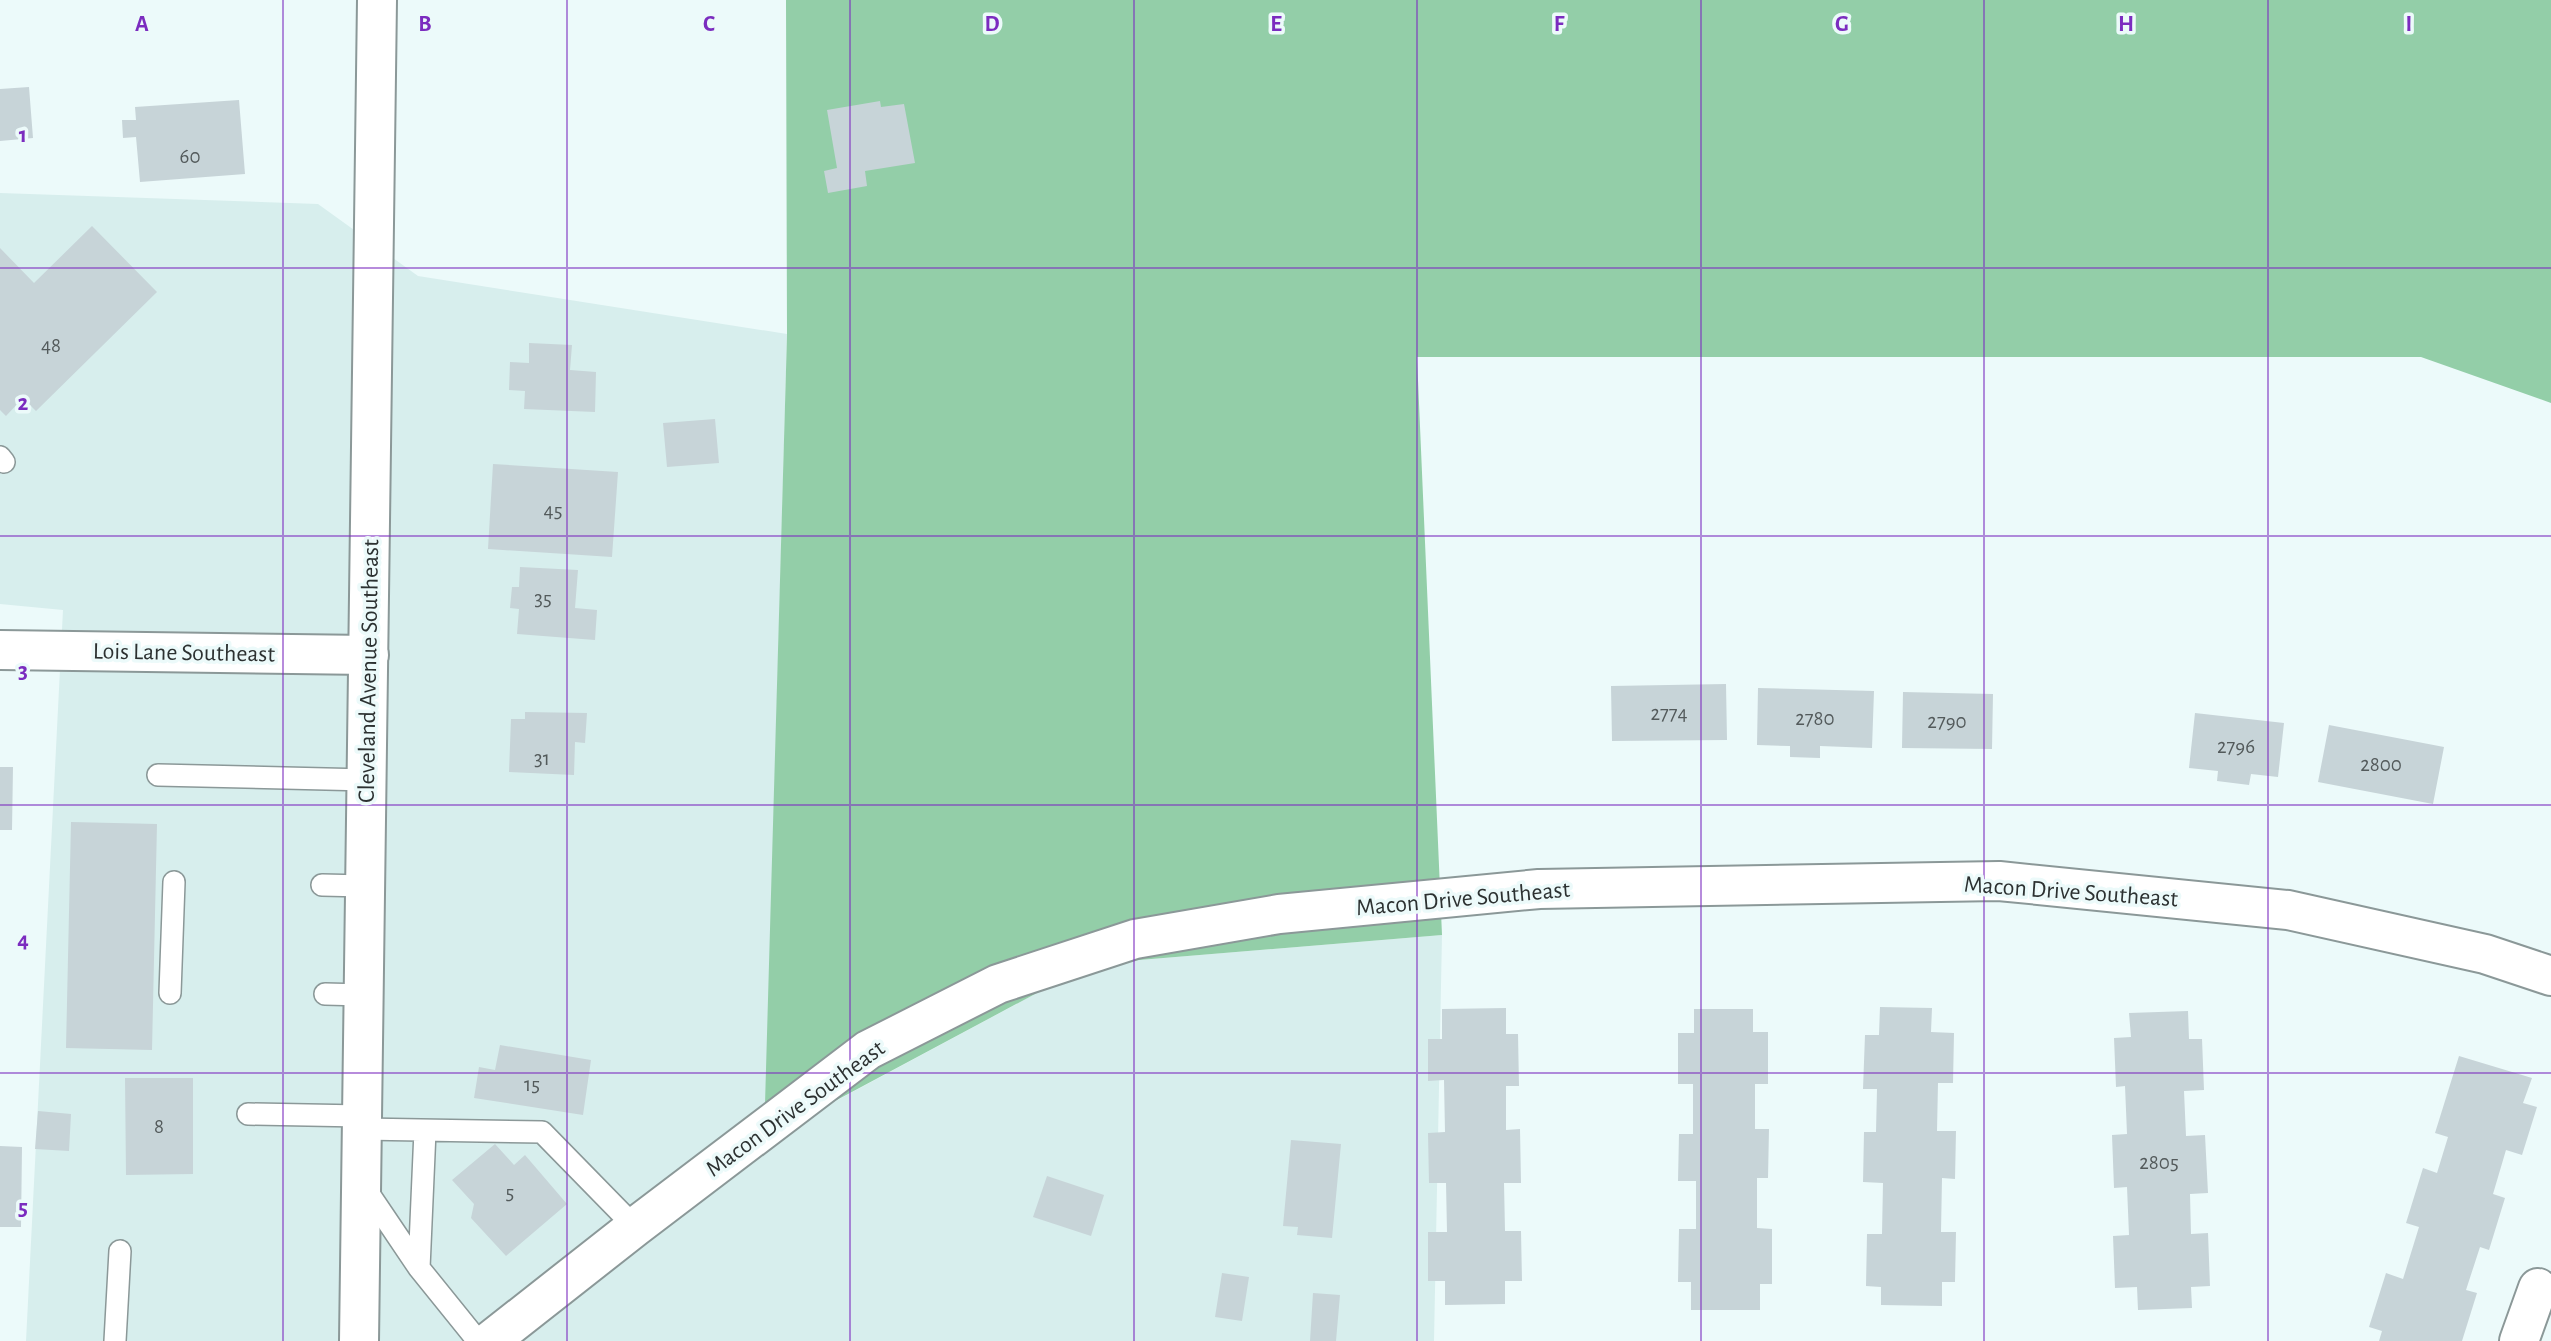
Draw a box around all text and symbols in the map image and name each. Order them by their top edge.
text: A [135,13,149,36]
text: B [418,13,432,36]
text: C [703,13,715,36]
text: D [984,13,1000,36]
text: E [1270,13,1282,36]
text: F [1554,13,1565,36]
text: G [1835,13,1849,36]
text: H [2118,13,2134,36]
text: I [2406,13,2412,36]
text: 1 [19,124,27,147]
house number: 60 [180,146,200,167]
house number: 48 [41,335,61,356]
text: 2 [18,392,29,415]
house number: 45 [544,500,562,521]
street label: Cleveland Avenue Southeast [355,539,383,803]
house number: 35 [534,588,552,609]
street label: Lois Lane Southeast [93,639,276,667]
text: 3 [18,660,28,683]
house number: 2774 [1650,703,1688,724]
house number: 2780 [1795,708,1835,729]
house number: 2790 [1927,711,1967,732]
house number: 2796 [2217,736,2255,757]
house number: 31 [534,748,550,769]
house number: 2800 [2360,754,2402,775]
street label: Macon Drive Southeast [1963,873,2179,911]
street label: Macon Drive Southeast [1355,878,1571,920]
text: 4 [17,929,29,952]
street label: Macon Drive Southeast [702,1036,890,1182]
house number: 15 [524,1074,540,1095]
house number: 8 [154,1116,164,1137]
house number: 2805 [2139,1152,2179,1173]
house number: 5 [506,1182,514,1203]
text: 5 [18,1197,28,1220]

